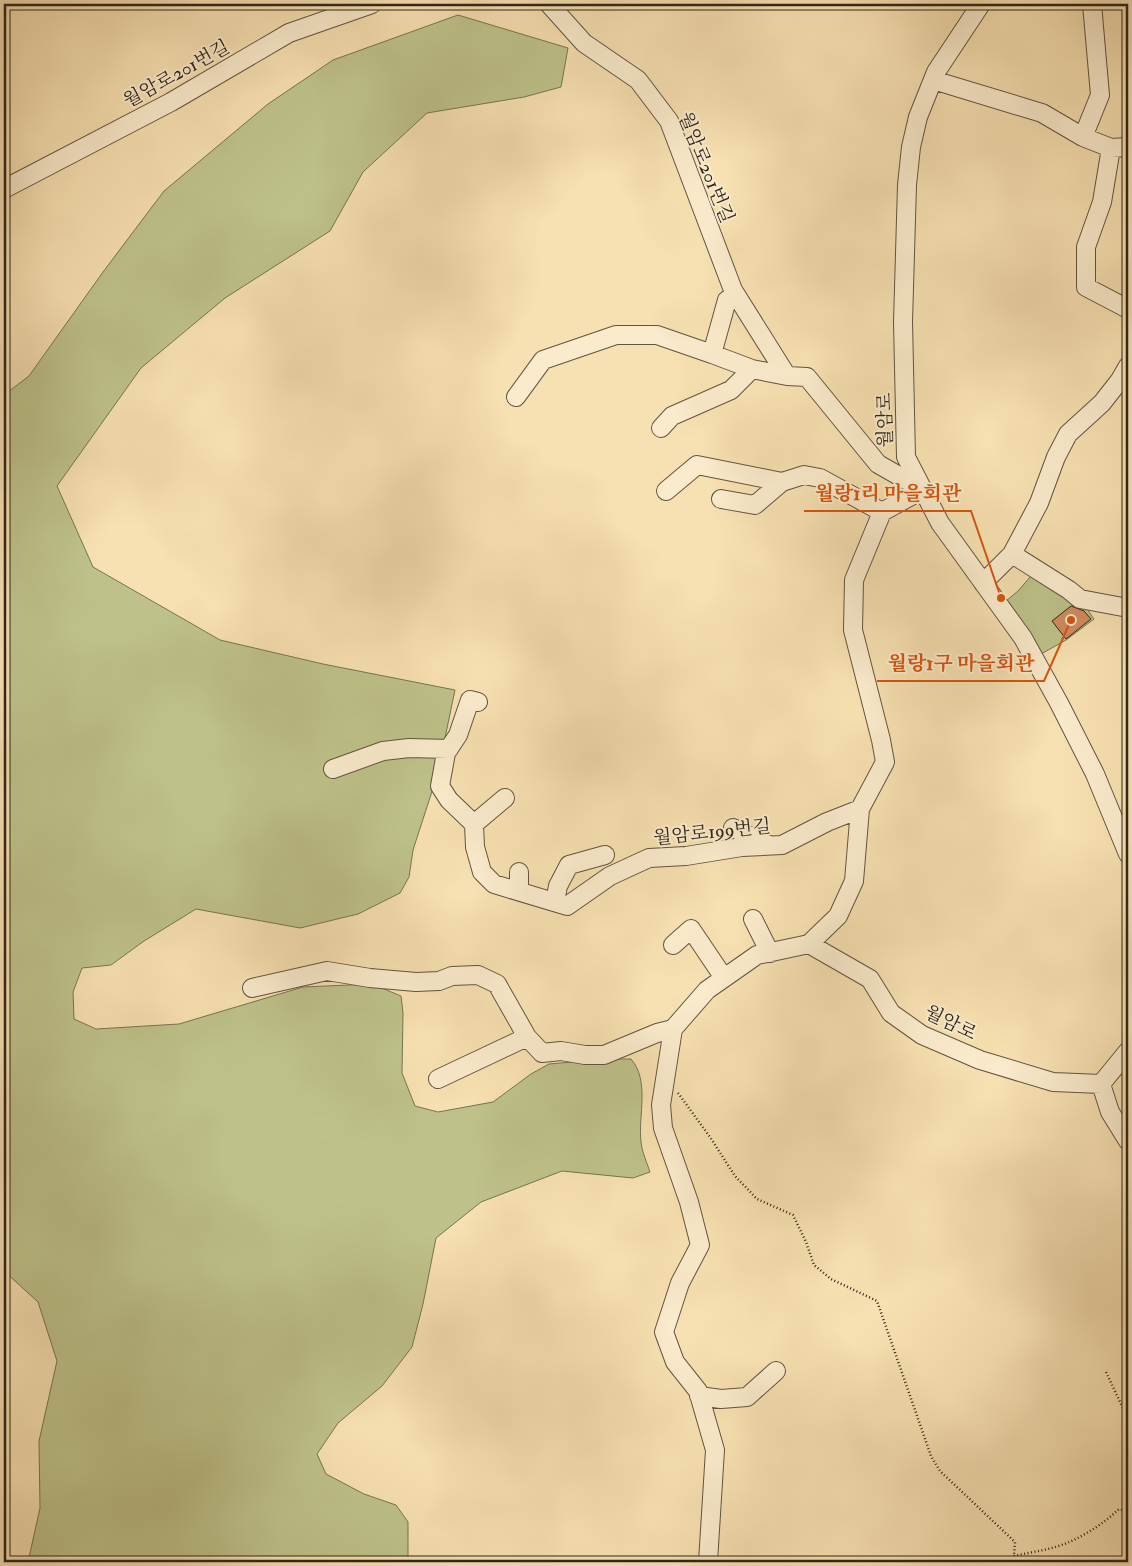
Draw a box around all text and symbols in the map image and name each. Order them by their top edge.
street label: 월암로201번길 [119,35,234,113]
street label: 월암로201번길 [673,108,739,226]
street label: 월암로 [873,392,897,448]
callout: 월랑1리 마을회관 [804,476,971,511]
text: 월랑1리 마을회관 [815,481,962,506]
callout: 월랑1구 마을회관 [877,646,1044,681]
text: 월랑1구 마을회관 [888,651,1035,676]
street label: 월암로199번길 [652,814,772,850]
street label: 월암로 [921,1000,981,1046]

